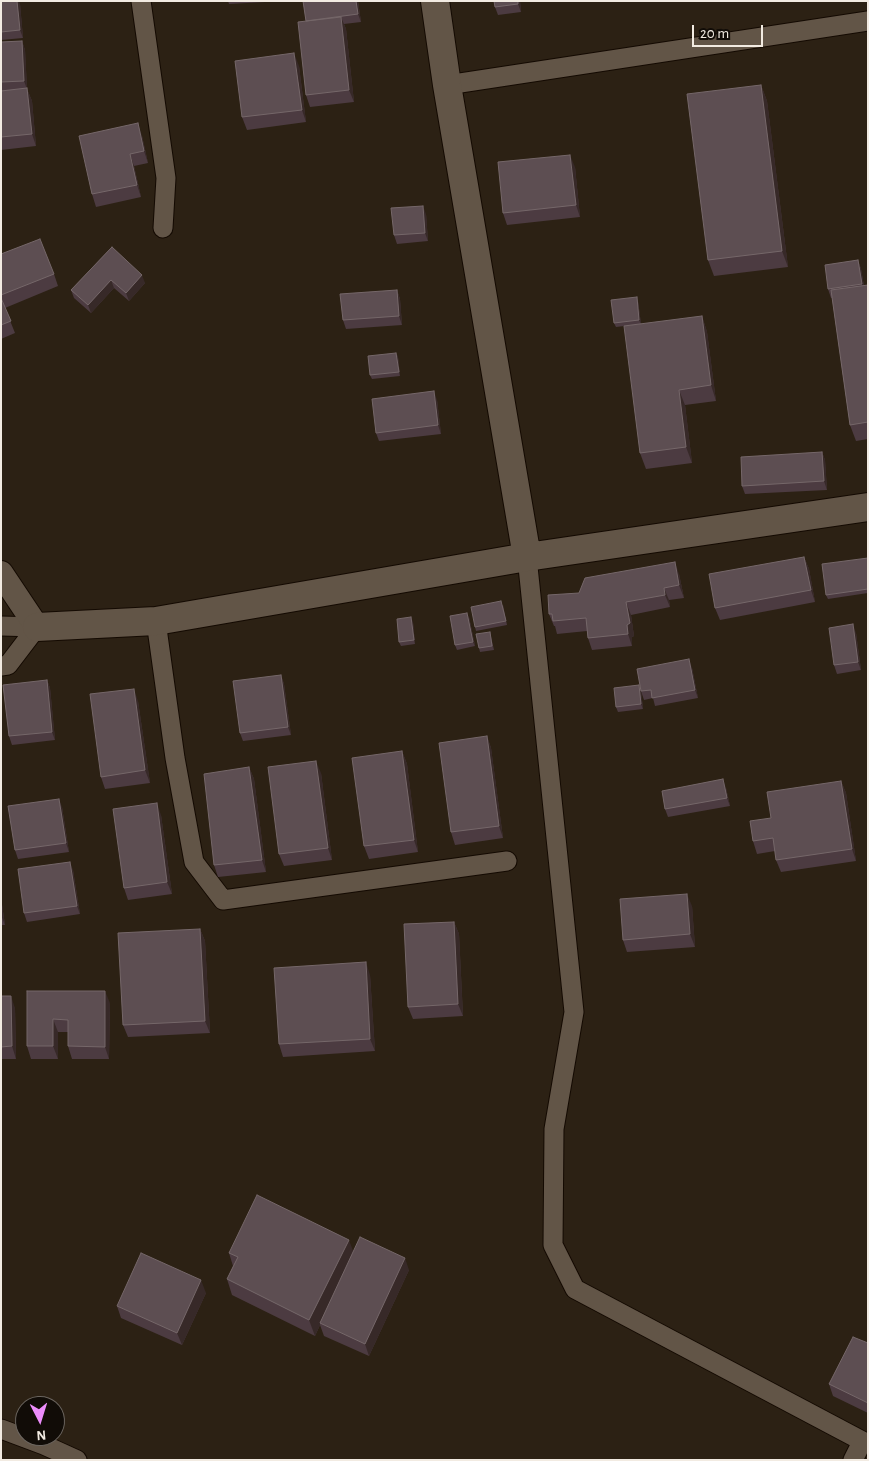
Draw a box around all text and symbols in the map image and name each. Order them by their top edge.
scale bar [694,15,765,47]
text: 20 m [700,26,729,41]
north arrow [15,1396,65,1446]
text: N [36,1428,47,1442]

